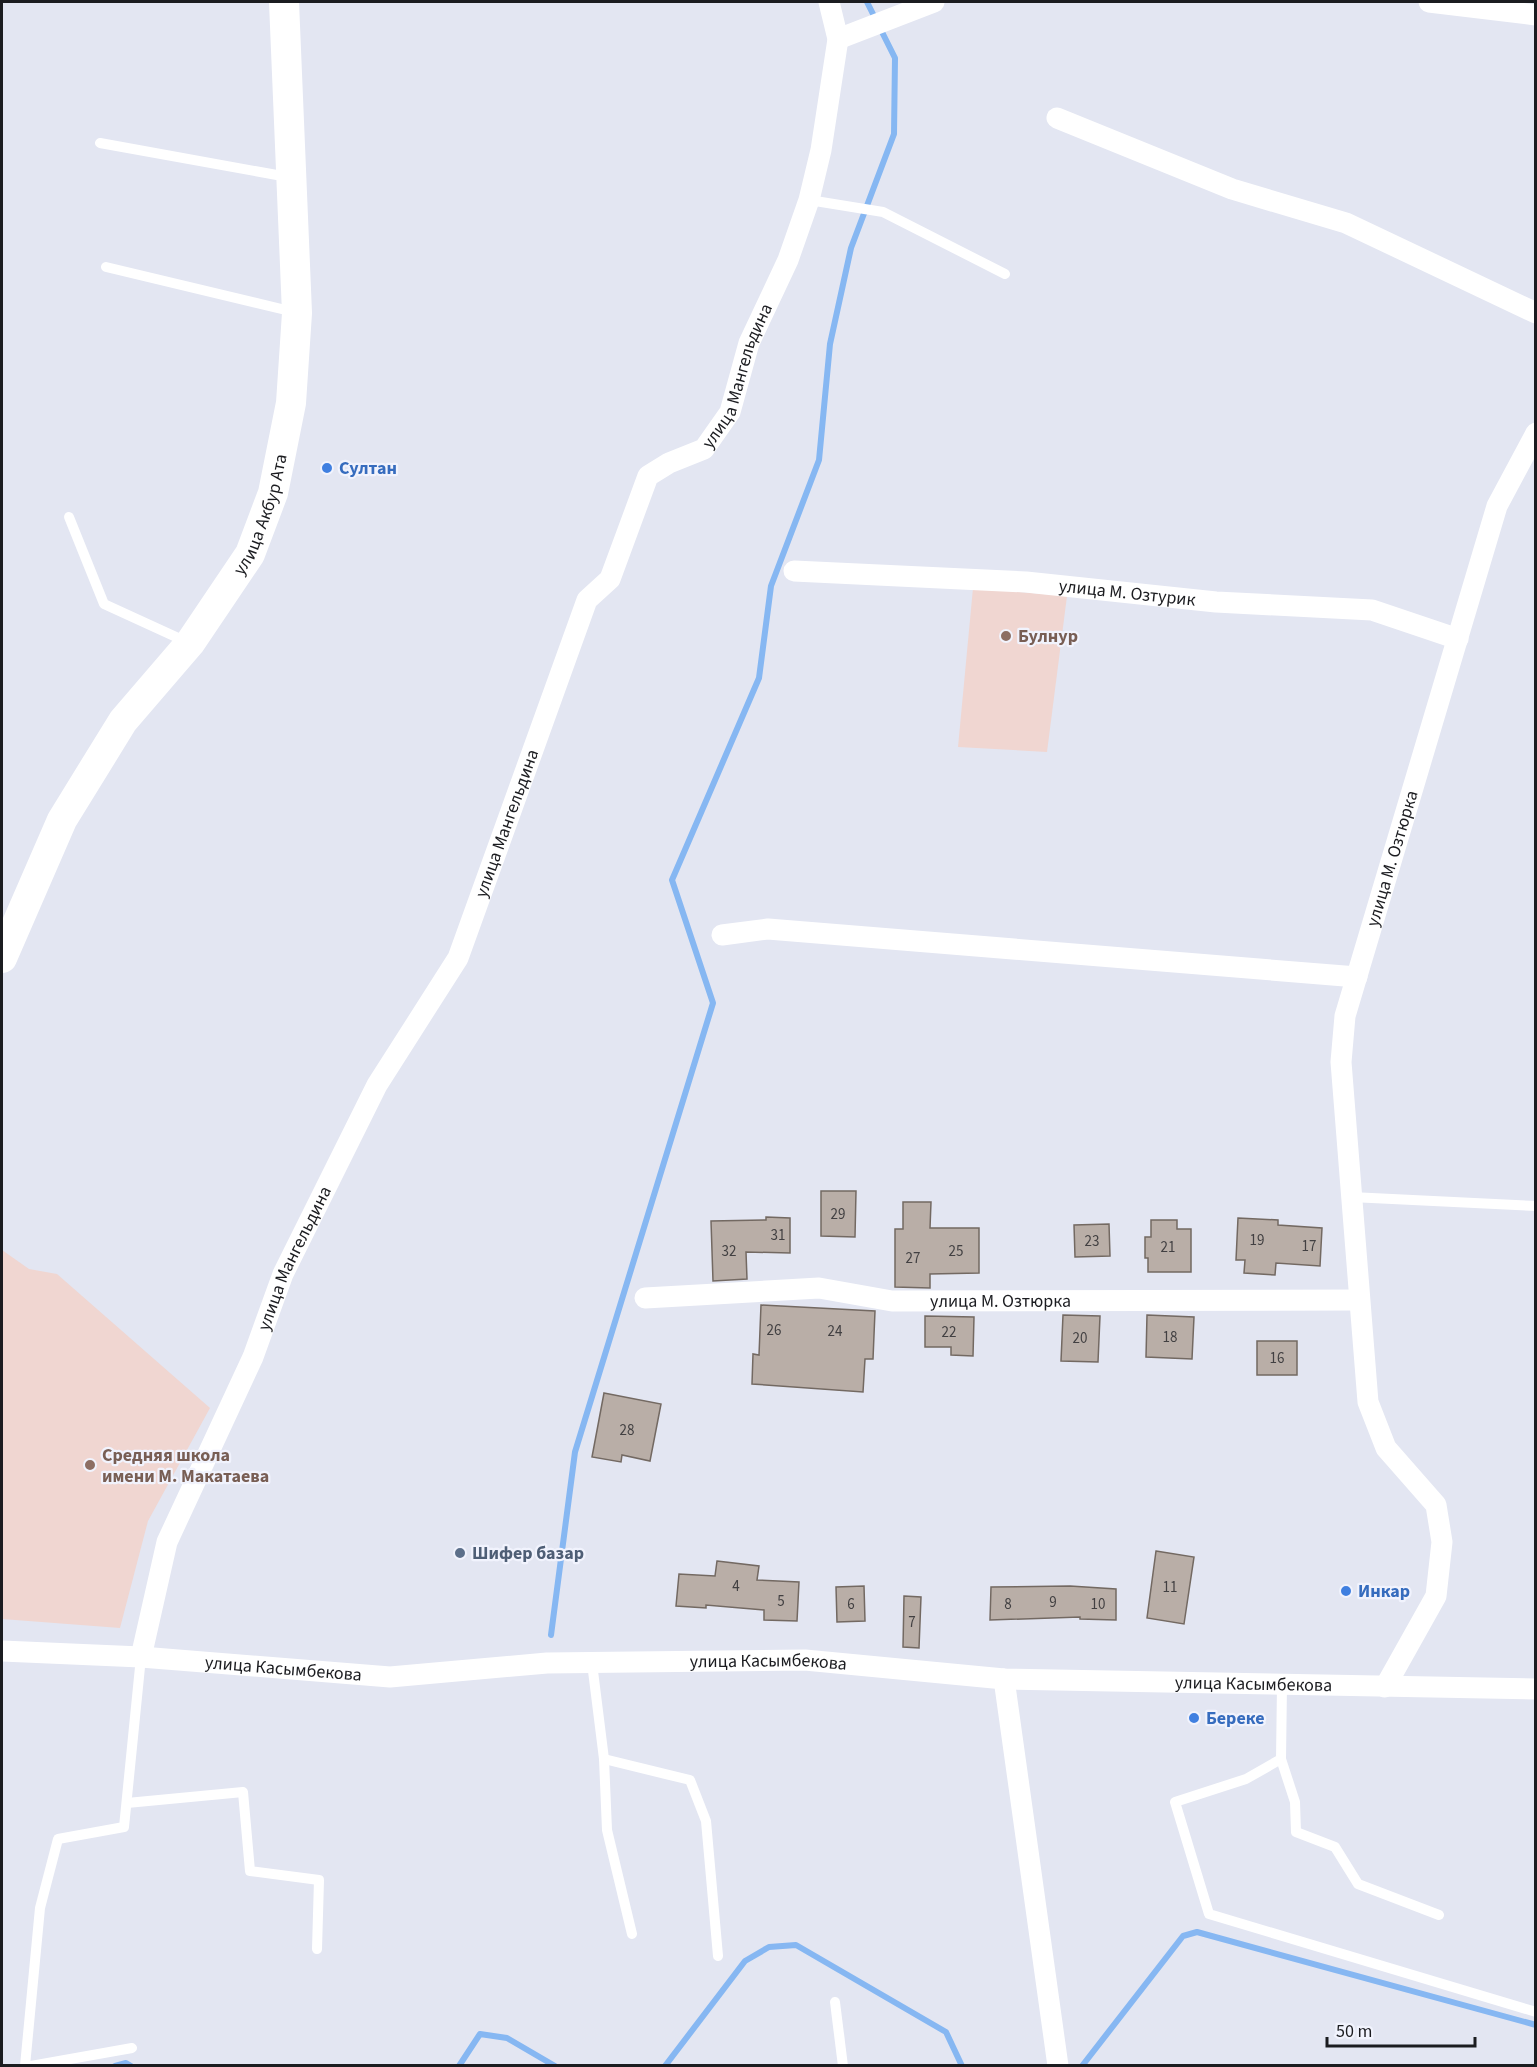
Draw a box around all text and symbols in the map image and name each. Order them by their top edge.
street label: улица Мангельдина [696,299,779,454]
street label: улица Акбур Ата [227,452,294,580]
place label: Султан [339,456,397,481]
marker: Султан [320,461,334,475]
street label: улица М. Озтурик [1058,574,1197,613]
place label: Булнур [1018,624,1078,649]
marker: Булнур [999,629,1013,643]
street label: улица Мангельдина [469,746,545,901]
street label: улица М. Озтюрка [1360,787,1425,930]
street label: улица Мангельдина [252,1182,338,1334]
house number: 29 [831,1204,845,1225]
house number: 31 [771,1225,785,1246]
house number: 19 [1250,1230,1264,1251]
house number: 23 [1085,1231,1099,1252]
house number: 17 [1302,1236,1316,1257]
house number: 21 [1161,1237,1175,1258]
house number: 32 [722,1241,736,1262]
house number: 25 [949,1241,963,1262]
house number: 27 [906,1248,920,1269]
street label: улица М. Озтюрка [930,1289,1071,1314]
house number: 26 [767,1320,781,1341]
house number: 24 [828,1321,843,1342]
house number: 22 [942,1322,956,1343]
house number: 18 [1163,1327,1177,1348]
house number: 20 [1073,1328,1087,1349]
house number: 16 [1270,1348,1284,1369]
house number: 28 [620,1420,634,1441]
place label: Средняя школа имени М. Макатаева [102,1443,269,1489]
marker: Средняя школа имени М. Макатаева [83,1458,97,1472]
place label: Шифер базар [472,1541,584,1566]
marker: Шифер базар [453,1546,467,1560]
house number: 4 [732,1576,740,1597]
house number: 11 [1163,1577,1177,1598]
place label: Инкар [1358,1579,1410,1604]
marker: Инкар [1339,1584,1353,1598]
house number: 5 [777,1591,785,1612]
house number: 9 [1049,1592,1057,1613]
house number: 6 [847,1594,855,1615]
house number: 8 [1004,1594,1012,1615]
house number: 10 [1091,1594,1105,1615]
house number: 7 [908,1612,916,1633]
street label: улица Касымбекова [690,1648,848,1677]
street label: улица Касымбекова [204,1650,363,1688]
street label: улица Касымбекова [1175,1670,1332,1698]
place label: Береке [1206,1706,1264,1731]
marker: Береке [1187,1711,1201,1725]
scale bar [1327,2010,1476,2048]
text: 50 m [1336,2019,1372,2044]

